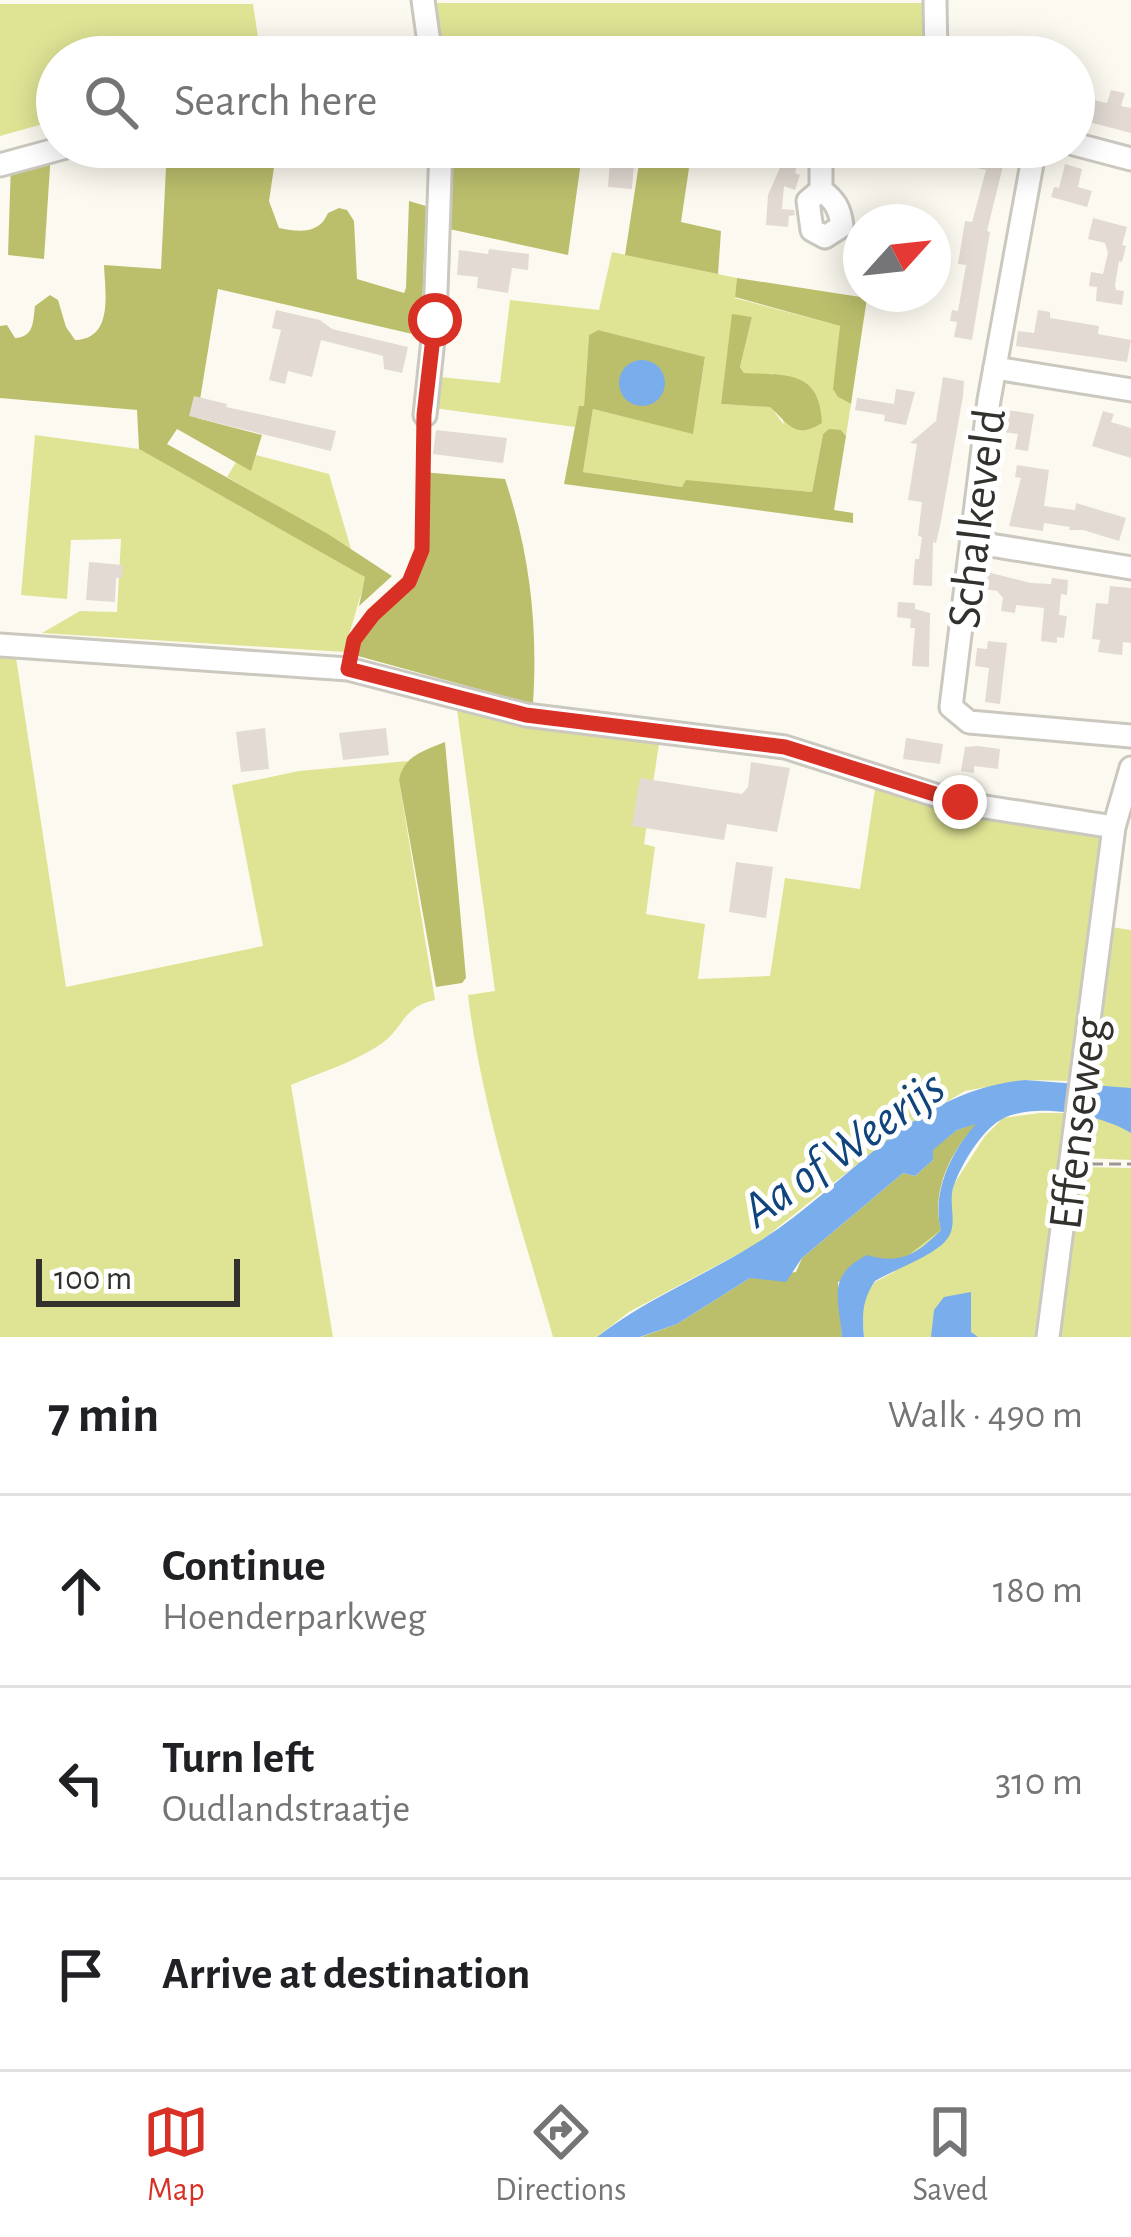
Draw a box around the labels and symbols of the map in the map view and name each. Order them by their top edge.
north arrow [843,204,951,312]
route start [408,293,462,347]
street label: Schalkeveld [941,406,1015,631]
route end [933,775,987,829]
street label: Effenseweg [1042,1014,1116,1232]
water label: Aa of Weerijs [732,1061,954,1237]
scale bar [36,1253,240,1306]

